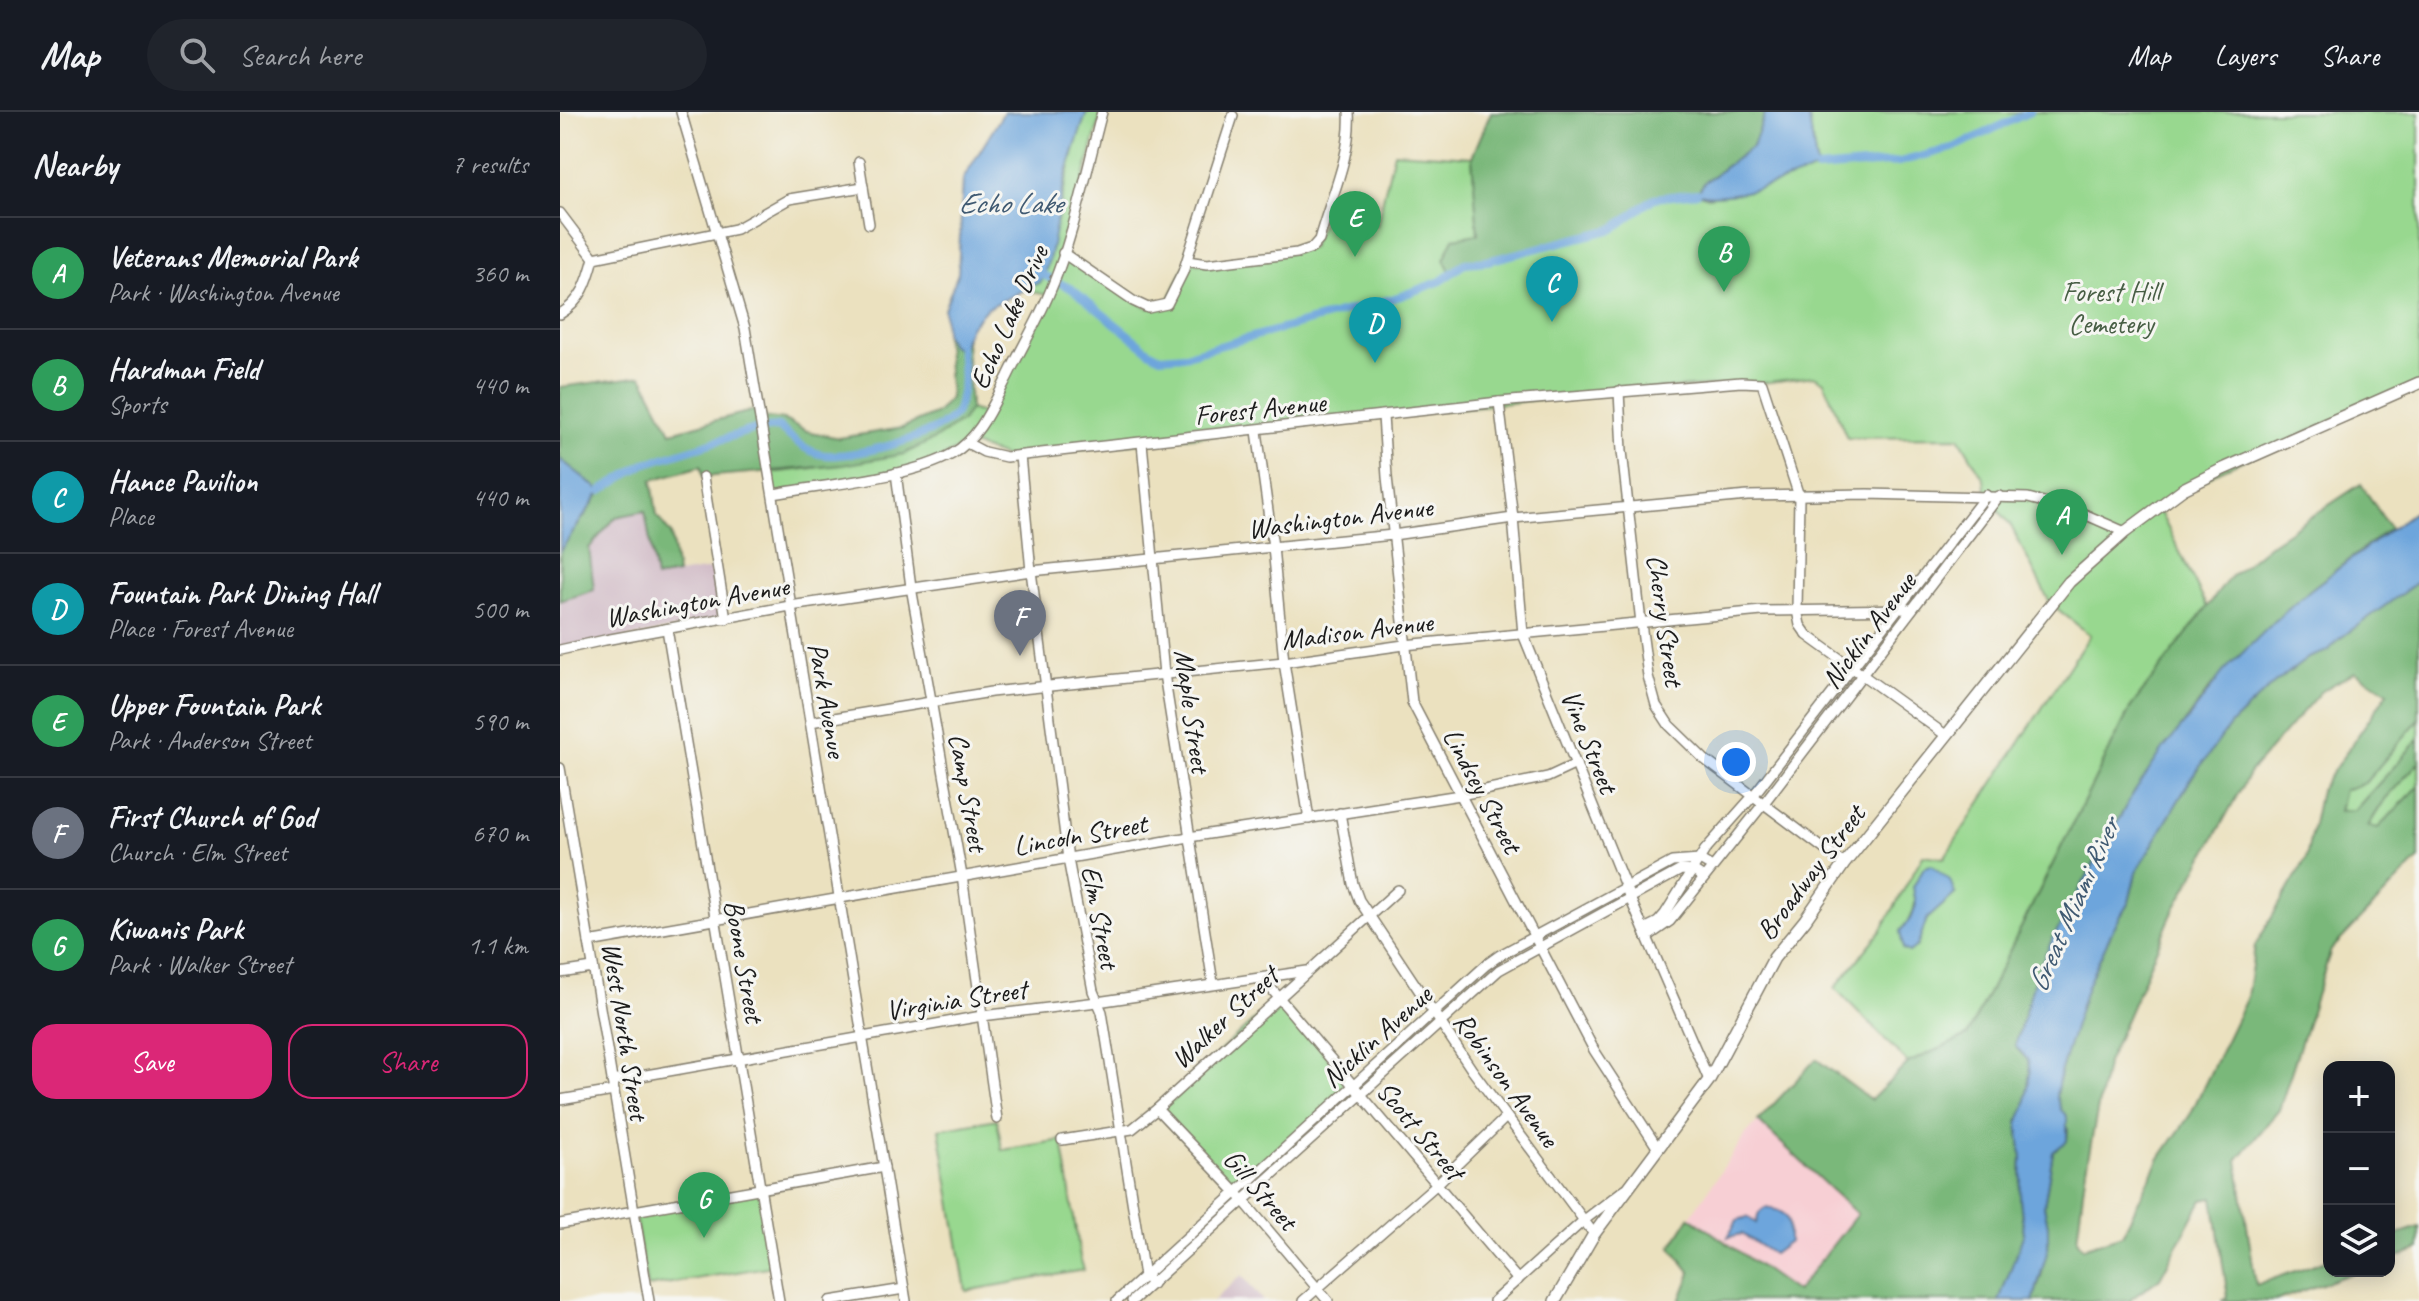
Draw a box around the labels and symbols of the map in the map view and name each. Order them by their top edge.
water label: Echo Lake [958,184,1066,222]
pin: E [1329,191,1381,257]
pin: B [1698,226,1750,292]
street label: Echo Lake Drive [961,238,1056,394]
pin: C [1526,256,1578,322]
park label: Forest Hill Cemetery [2062,274,2165,341]
pin: D [1349,297,1401,363]
street label: Forest Avenue [1193,384,1329,433]
street label: Washington Avenue [1246,489,1436,546]
pin: A [2036,489,2088,555]
street label: Cherry Street [1639,552,1692,691]
street label: Nicklin Avenue [1813,564,1925,695]
street label: Washington Avenue [603,568,793,635]
pin: F [994,590,1046,656]
street label: Madison Avenue [1280,604,1436,657]
street label: Park Avenue [800,640,855,762]
street label: Maple Street [1167,647,1219,778]
street label: Vine Street [1553,685,1627,800]
street label: Lindsey Street [1435,722,1531,861]
street label: Camp Street [941,730,997,856]
your location [1716,742,1756,782]
street label: Broadway Street [1748,796,1874,947]
street label: Lincoln Street [1011,805,1152,863]
water label: Great Miami River [2018,809,2130,997]
street label: Elm Street [1073,863,1128,974]
street label: Boone Street [717,897,773,1027]
street label: West North Street [594,940,657,1125]
street label: Walker Street [1163,956,1288,1076]
street label: Virginia Street [883,971,1033,1028]
street label: Nicklin Avenue [1314,976,1440,1095]
street label: Robinson Avenue [1446,1005,1568,1155]
street label: Scott Street [1369,1074,1475,1190]
street label: Gill Street [1216,1142,1307,1239]
pin: G [678,1172,730,1238]

